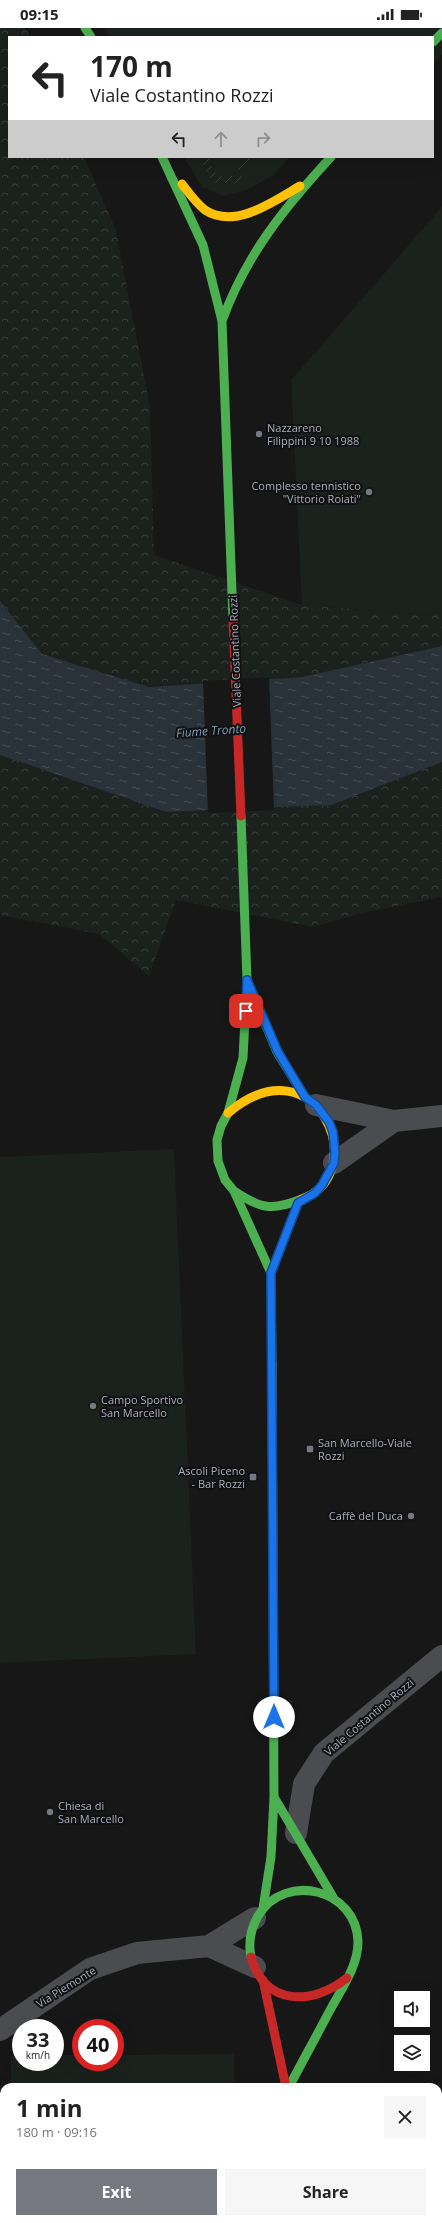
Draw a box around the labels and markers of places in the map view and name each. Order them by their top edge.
place label: Nazzareno Filippini 9 10 1988 [267,420,359,448]
marker: Nazzareno Filippini 9 10 1988 [254,429,264,439]
place label: Complesso tennistico "Vittorio Roiati" [251,478,361,506]
marker: Complesso tennistico "Vittorio Roiati" [364,487,374,497]
pin [229,994,263,1028]
place label: Campo Sportivo San Marcello [101,1392,183,1420]
marker: Campo Sportivo San Marcello [88,1401,98,1411]
place label: San Marcello-Viale Rozzi [318,1435,412,1463]
marker: San Marcello-Viale Rozzi [305,1444,315,1454]
place label: Ascoli Piceno - Bar Rozzi [178,1463,245,1491]
marker: Ascoli Piceno - Bar Rozzi [248,1472,258,1482]
place label: Caffè del Duca [329,1508,403,1523]
marker: Caffè del Duca [406,1511,416,1521]
place label: Chiesa di San Marcello [58,1798,124,1826]
marker: Chiesa di San Marcello [45,1807,55,1817]

